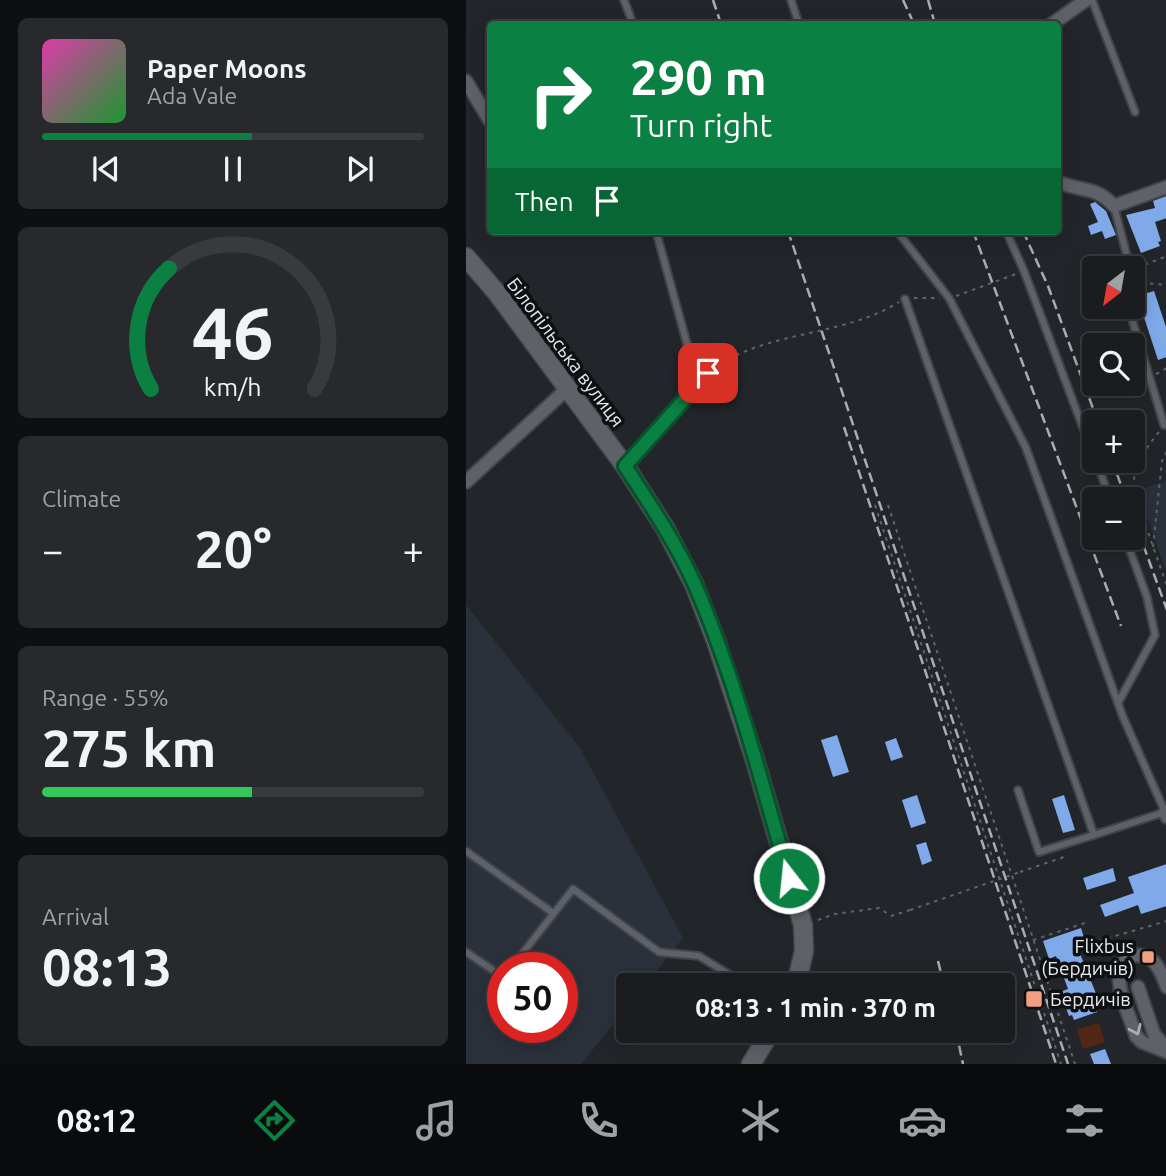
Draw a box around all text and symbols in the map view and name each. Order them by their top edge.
icon: right [515,49,606,140]
text: 290 m [630,49,767,104]
text: Paper Moons [147,54,306,83]
text: Ada Vale [147,83,237,108]
text: Turn right [630,107,772,143]
icon: previous [87,150,125,188]
icon: pause [214,150,252,188]
icon: next [341,150,379,188]
icon: arrive [588,182,626,220]
text: Then [515,187,574,216]
north arrow [1082,256,1145,318]
map controls [1082,256,1145,550]
street label: Білопільська вулиця [503,273,629,431]
text: 46 [192,291,274,373]
button: search [1082,333,1145,396]
pin [678,343,738,403]
icon: arrive [689,354,727,392]
text: km/h [204,373,262,401]
button: + [1082,410,1145,473]
text: Climate [42,486,121,511]
button: − [1082,487,1145,550]
text: 20° [194,520,272,578]
text: − [42,529,63,571]
text: + [403,529,424,571]
text: Range · 55% [42,685,169,710]
text: 275 km [42,719,216,777]
position arrow [752,841,826,915]
text: Arrival [42,904,109,929]
place label: Flixbus (Бердичів) [1041,935,1134,979]
text: 08:13 [42,938,172,996]
marker: Flixbus (Бердичів) [1140,949,1156,965]
speed limit sign: 50 [487,952,578,1043]
place label: Бердичів [1050,988,1131,1010]
marker: Бердичів [1024,989,1044,1009]
text: 08:13 · 1 min · 370 m [695,993,936,1022]
one-way arrow [1128,1023,1142,1035]
icon: directions [250,1096,299,1145]
icon: music [412,1096,461,1145]
icon: phone [574,1096,623,1145]
icon: climate [736,1096,785,1145]
icon: car [898,1096,947,1145]
icon: filters [1060,1096,1109,1145]
text: 08:12 [57,1102,137,1138]

